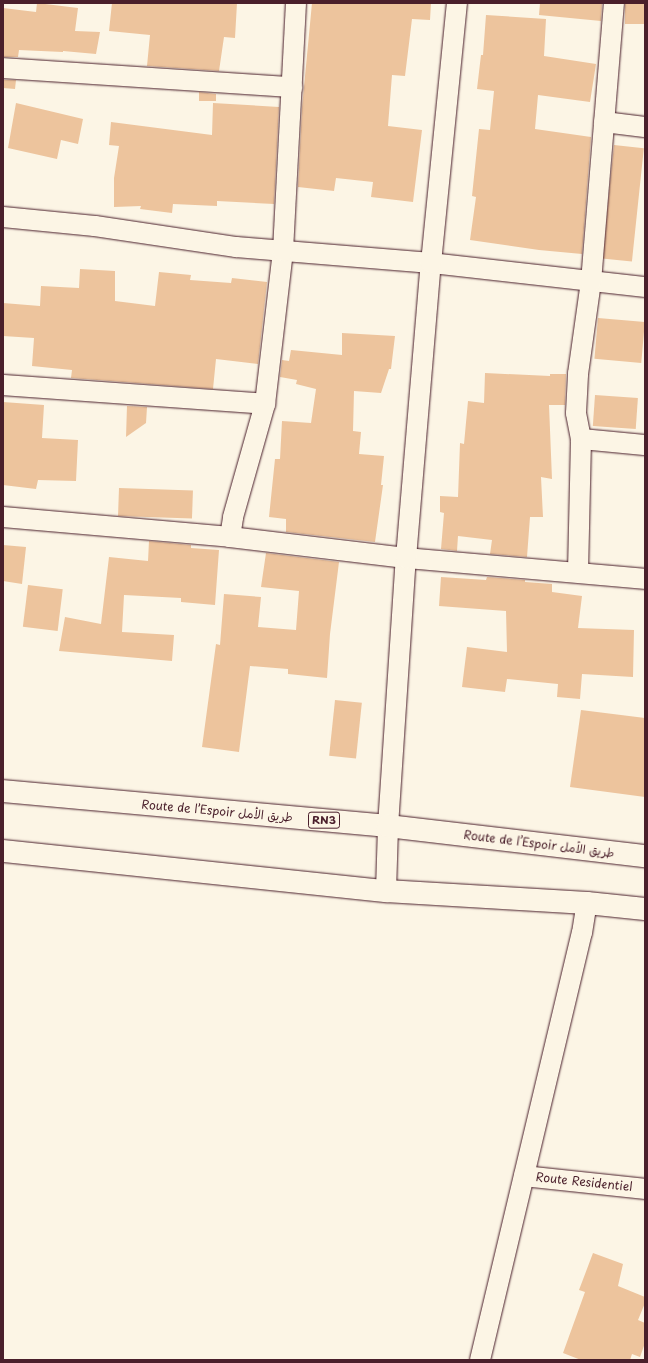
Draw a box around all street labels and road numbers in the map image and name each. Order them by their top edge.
street label: Route de l’Espoir طريق الأمل [140,797,294,825]
road number: RN3 [308,811,340,829]
street label: Route de l’Espoir طريق الأمل [462,828,616,860]
street label: Route Residentiel [535,1170,633,1194]

